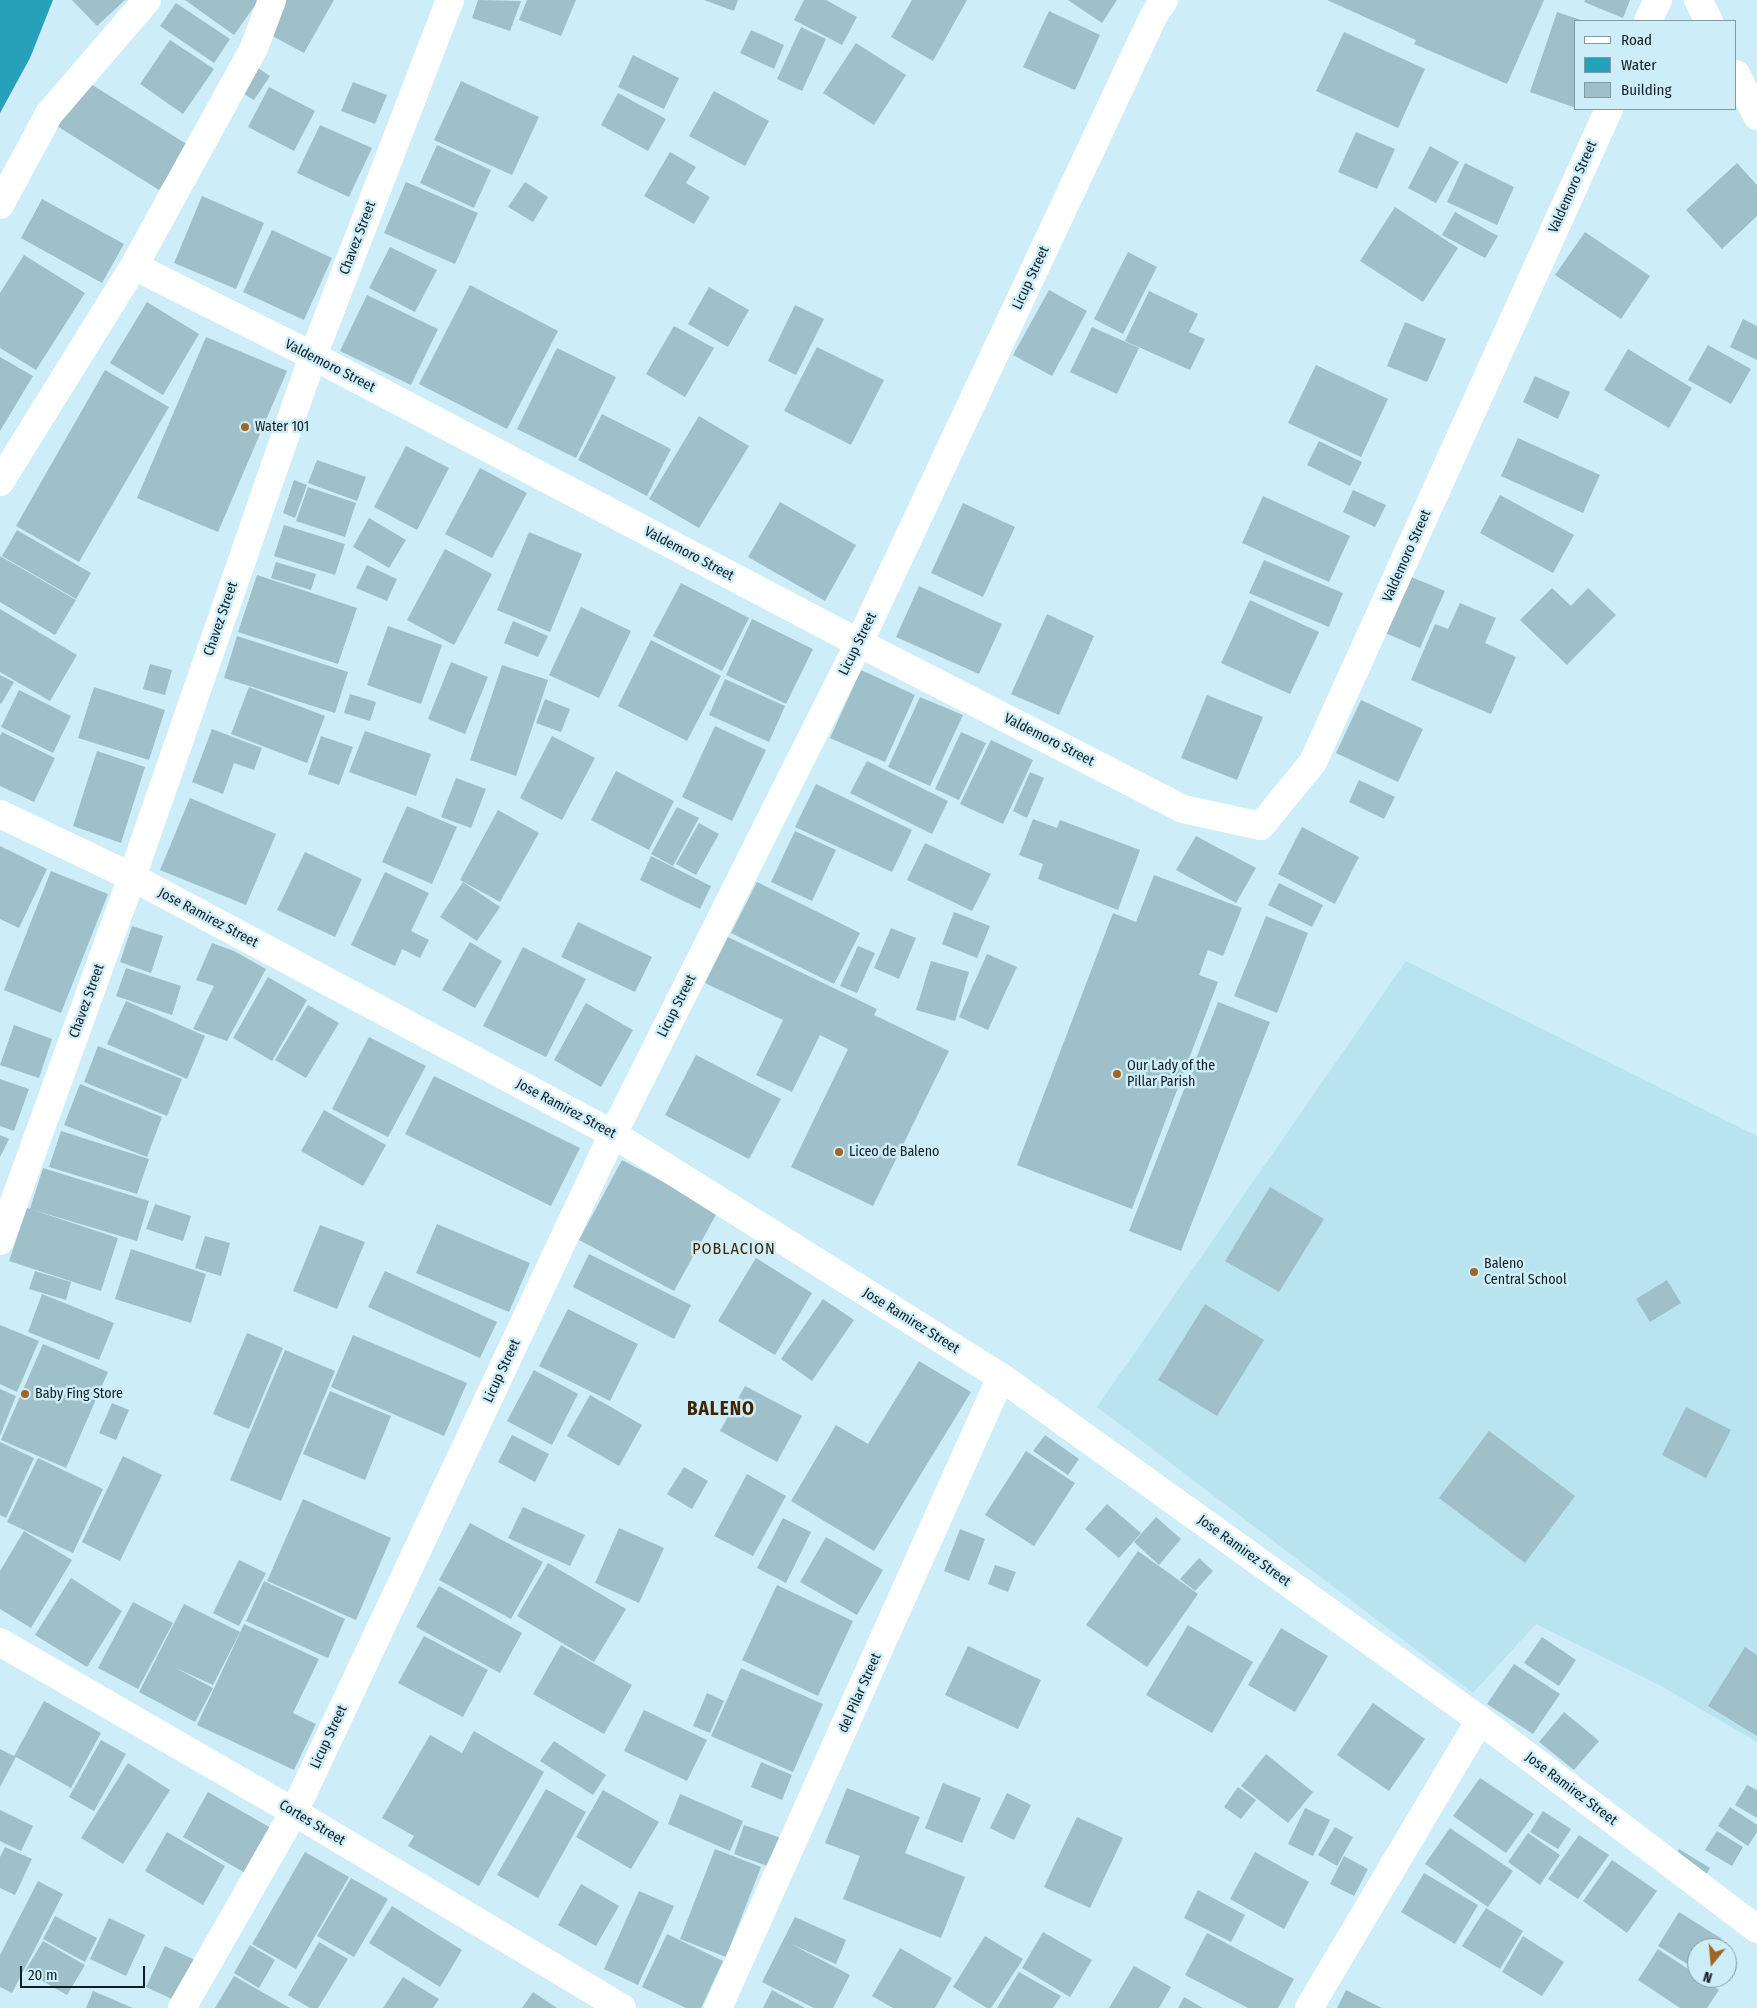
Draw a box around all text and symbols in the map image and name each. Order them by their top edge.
legend [1574,20,1737,110]
text: Road [1621,31,1652,49]
text: Water [1621,56,1656,74]
text: Building [1621,81,1672,99]
street label: Valdemoro Street [1545,138,1601,236]
street label: Chavez Street [336,199,380,277]
street label: Licup Street [1009,244,1053,312]
street label: Valdemoro Street [282,336,378,396]
place label: Water 101 [255,419,309,435]
marker: Water 101 [239,421,251,433]
street label: Valdemoro Street [1379,507,1435,605]
street label: Valdemoro Street [641,523,737,585]
street label: Chavez Street [200,580,242,658]
street label: Licup Street [836,610,880,678]
street label: Valdemoro Street [1001,710,1097,770]
street label: Jose Ramirez Street [155,885,261,951]
street label: Chavez Street [66,962,108,1040]
street label: Licup Street [654,972,700,1040]
place label: Our Lady of the Pillar Parish [1127,1058,1215,1090]
marker: Our Lady of the Pillar Parish [1111,1068,1123,1080]
street label: Jose Ramirez Street [513,1076,619,1142]
place label: Liceo de Baleno [849,1144,939,1160]
marker: Liceo de Baleno [833,1146,845,1158]
district label: POBLACION [691,1240,777,1260]
place label: Baleno Central School [1484,1256,1567,1288]
marker: Baleno Central School [1468,1266,1480,1278]
street label: Jose Ramirez Street [860,1285,962,1357]
street label: Licup Street [480,1337,524,1405]
place label: Baby Fing Store [35,1386,123,1402]
marker: Baby Fing Store [19,1388,31,1400]
district label: BALENO [686,1399,756,1421]
street label: Jose Ramirez Street [1194,1512,1294,1590]
street label: del Pilar Street [835,1651,885,1735]
street label: Licup Street [307,1703,351,1771]
street label: Jose Ramirez Street [1522,1749,1620,1829]
street label: Cortes Street [276,1797,348,1849]
north arrow [1687,1938,1737,1988]
scale bar [22,1956,148,1988]
text: 20 m [28,1966,58,1984]
text: N [1701,1968,1714,1986]

